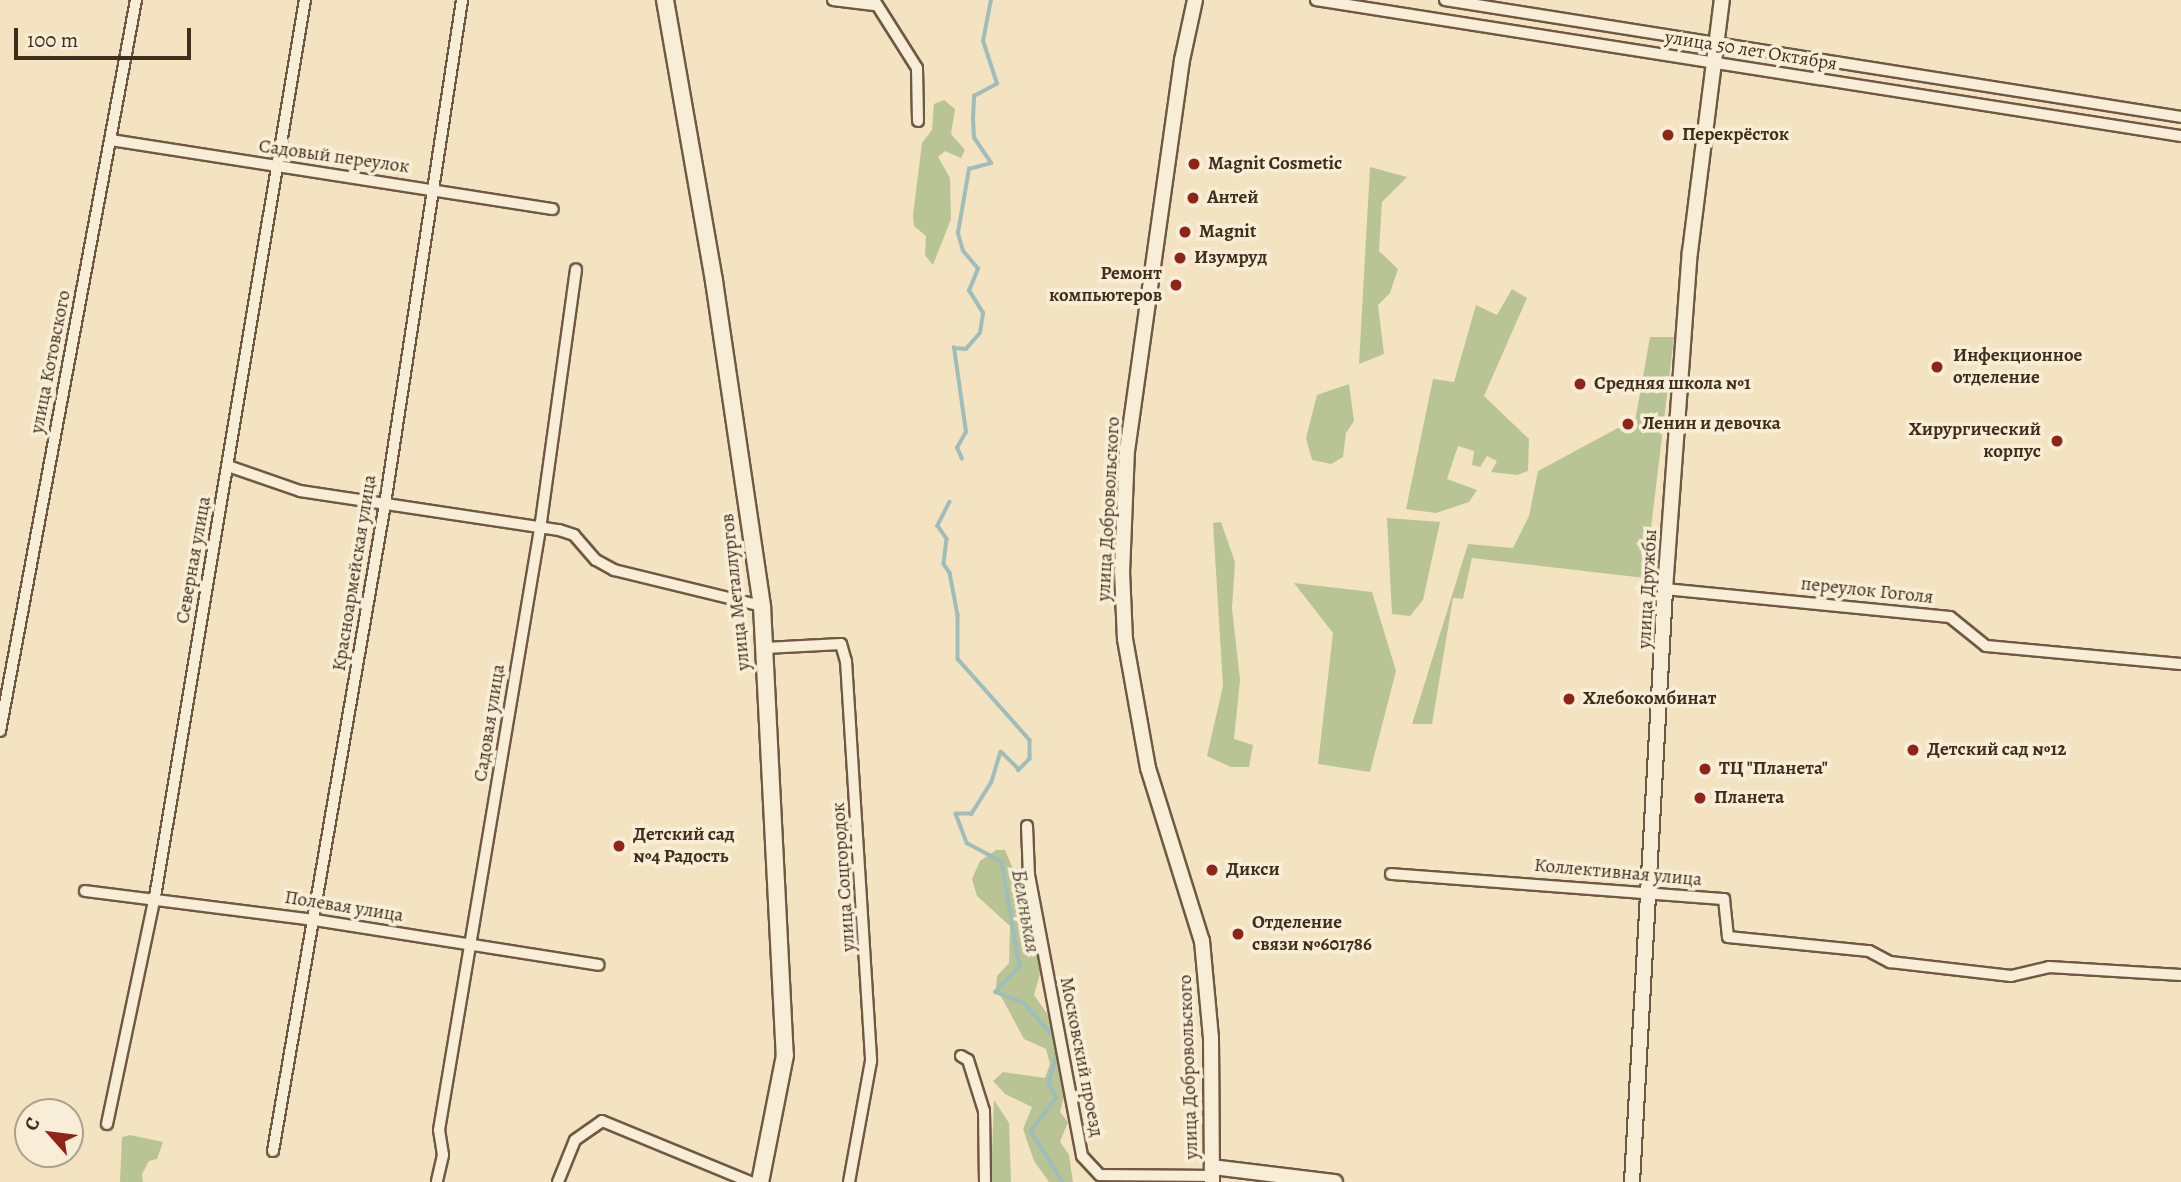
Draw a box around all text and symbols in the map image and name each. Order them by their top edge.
scale bar [18,14,194,58]
text: 100 m [27,26,78,54]
street label: улица 50 лет Октября [1663,26,1839,76]
place label: Перекрёсток [1682,124,1789,146]
marker: Перекрёсток [1660,127,1676,143]
street label: Садовый переулок [257,135,411,179]
place label: Magnit Cosmetic [1208,153,1342,175]
marker: Magnit Cosmetic [1186,156,1202,172]
place label: Антей [1207,187,1258,209]
marker: Антей [1185,190,1201,206]
place label: Magnit [1199,221,1256,243]
marker: Magnit [1177,224,1193,240]
place label: Изумруд [1194,247,1267,269]
marker: Изумруд [1172,250,1188,266]
place label: Ремонт компьютеров [1049,263,1162,307]
marker: Ремонт компьютеров [1168,277,1184,293]
street label: улица Котовского [26,288,76,436]
place label: Инфекционное отделение [1953,345,2082,389]
marker: Инфекционное отделение [1927,357,1947,377]
place label: Средняя школа №1 [1594,373,1751,395]
marker: Средняя школа №1 [1572,376,1588,392]
place label: Ленин и девочка [1642,413,1781,435]
street label: улица Добровольского [1093,416,1125,602]
marker: Ленин и девочка [1620,416,1636,432]
place label: Хирургический корпус [1909,419,2041,463]
marker: Хирургический корпус [2047,431,2067,451]
street label: Красноармейская улица [328,473,382,673]
street label: Северная улица [172,494,216,626]
street label: улица Металлургов [716,512,756,672]
street label: улица Дружбы [1633,529,1663,649]
street label: переулок Гоголя [1800,573,1934,609]
street label: Садовая улица [469,663,511,783]
place label: Хлебокомбинат [1583,688,1716,710]
marker: Хлебокомбинат [1561,691,1577,707]
place label: Детский сад №12 [1927,739,2066,761]
marker: Детский сад №12 [1905,742,1921,758]
place label: ТЦ "Планета" [1719,758,1828,780]
marker: ТЦ "Планета" [1697,761,1713,777]
place label: Планета [1714,787,1784,809]
marker: Планета [1692,790,1708,806]
street label: улица Соцгородок [827,801,861,953]
place label: Детский сад №4 Радость [633,824,735,868]
marker: Детский сад №4 Радость [611,838,627,854]
street label: Коллективная улица [1533,854,1703,892]
place label: Дикси [1226,859,1280,881]
marker: Дикси [1204,862,1220,878]
water label: Беленькая [1006,867,1046,955]
street label: Полевая улица [283,886,405,928]
place label: Отделение связи №601786 [1252,912,1372,956]
marker: Отделение связи №601786 [1230,926,1246,942]
street label: улица Добровольского [1174,974,1204,1160]
street label: Московский проезд [1054,975,1108,1139]
north arrow [14,1098,84,1168]
text: С [18,1113,46,1135]

